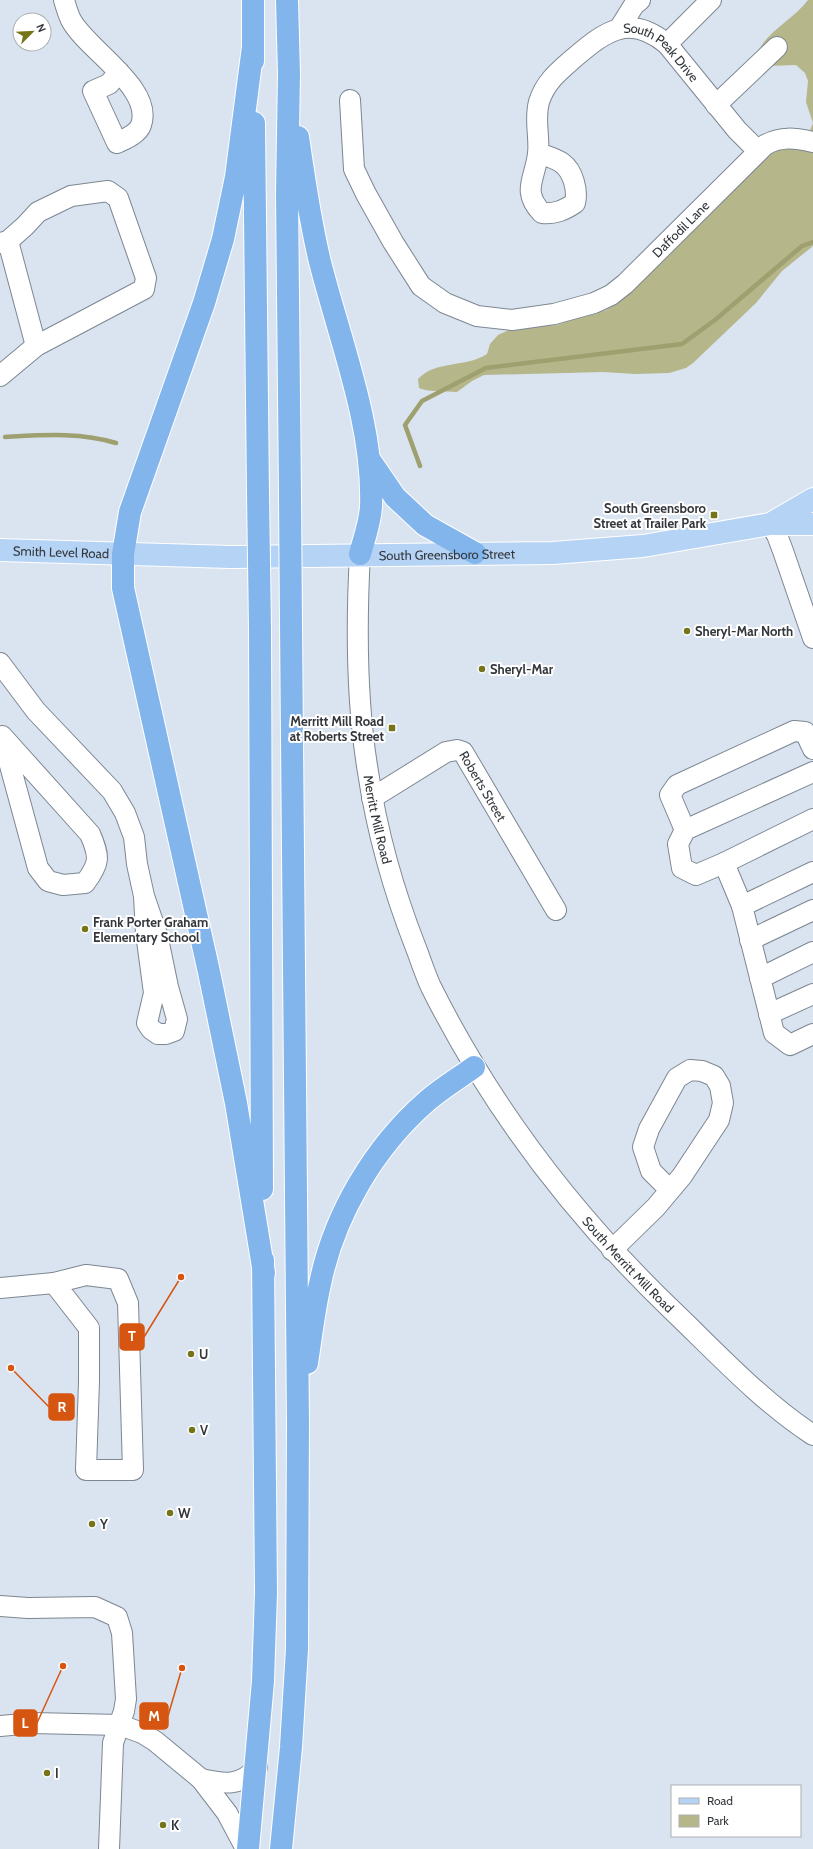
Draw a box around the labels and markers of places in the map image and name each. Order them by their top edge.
place label: South Greensboro Street at Trailer Park [594,500,707,531]
marker: South Greensboro Street at Trailer Park [709,510,719,520]
place label: Sheryl-Mar North [695,623,793,639]
marker: Sheryl-Mar North [682,626,692,636]
place label: Sheryl-Mar [490,661,554,677]
marker: Sheryl-Mar [477,664,487,674]
place label: Merritt Mill Road at Roberts Street [290,713,385,744]
marker: Merritt Mill Road at Roberts Street [387,723,397,733]
place label: Frank Porter Graham Elementary School [93,914,208,945]
marker: Frank Porter Graham Elementary School [80,924,90,934]
callout: T [120,1324,144,1350]
place label: U [199,1346,208,1362]
marker: U [186,1349,196,1359]
callout: R [49,1394,74,1420]
place label: V [200,1422,209,1438]
marker: V [187,1425,197,1435]
place label: W [178,1505,191,1521]
marker: W [165,1508,175,1518]
place label: Y [99,1516,108,1532]
marker: Y [87,1519,97,1529]
callout: M [140,1703,168,1729]
callout: L [14,1710,37,1736]
place label: I [55,1765,59,1781]
marker: I [42,1768,52,1778]
place label: K [171,1817,180,1833]
marker: K [158,1820,168,1830]

